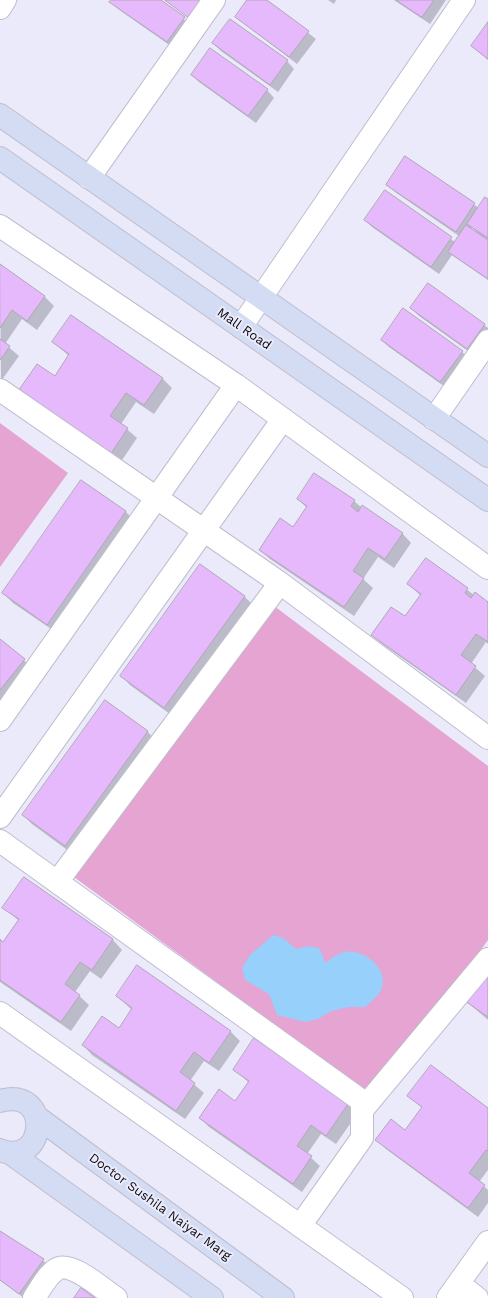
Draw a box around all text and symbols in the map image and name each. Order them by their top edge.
street label: Mall Road [214,305,274,353]
street label: Doctor Sushila Naiyar Marg [86,1150,234,1264]

